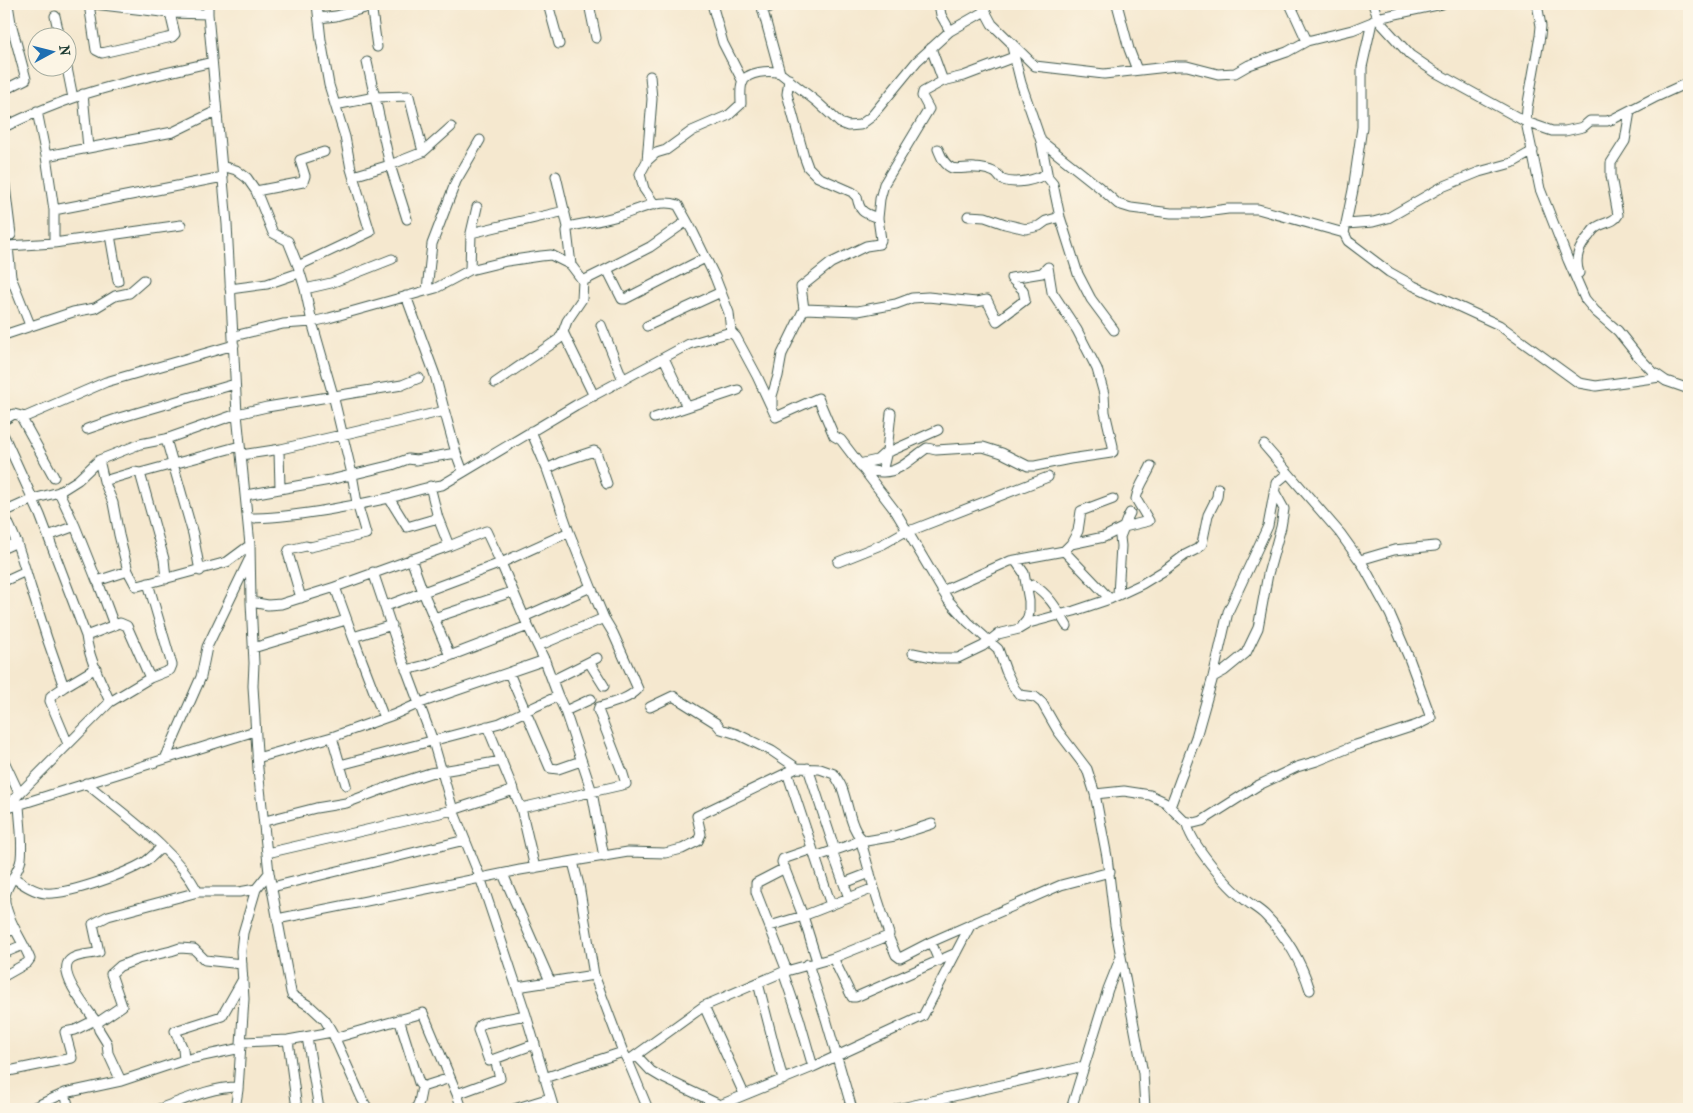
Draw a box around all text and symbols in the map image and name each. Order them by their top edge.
north arrow [28,28,78,78]
text: N [55,44,74,57]

